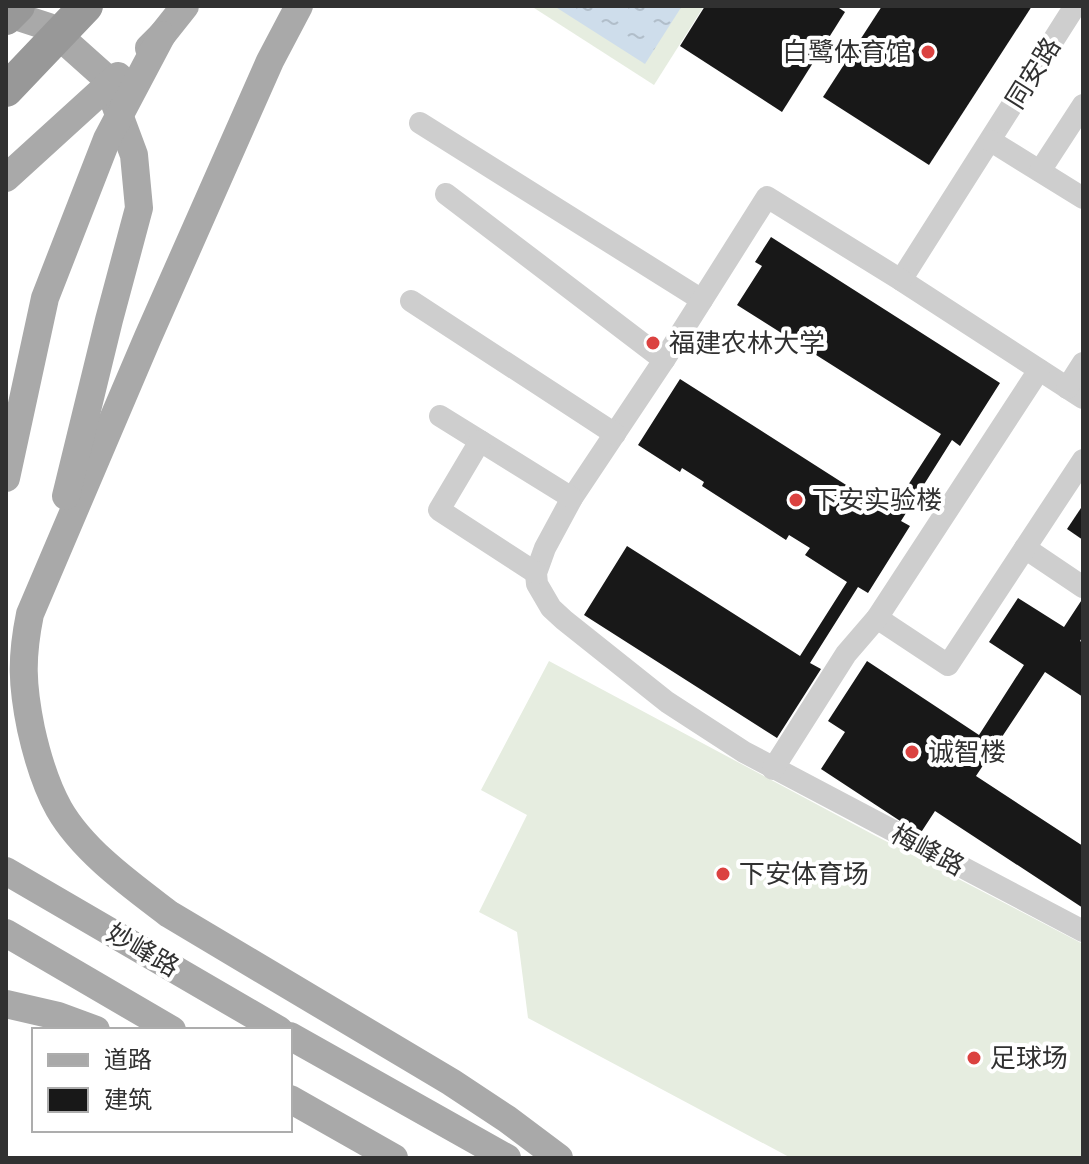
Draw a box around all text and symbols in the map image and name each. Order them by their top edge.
street label: 同安路 [1000,32,1067,115]
place label: 白鹭体育馆 [782,37,912,68]
marker: 白鹭体育馆 [919,43,937,61]
place label: 福建农林大学 [669,328,825,359]
marker: 福建农林大学 [644,334,662,352]
place label: 下安实验楼 [812,485,942,516]
marker: 下安实验楼 [787,491,805,509]
place label: 诚智楼 [928,737,1006,768]
marker: 诚智楼 [903,743,921,761]
street label: 梅峰路 [886,818,969,882]
place label: 下安体育场 [739,859,869,890]
marker: 下安体育场 [714,865,732,883]
street label: 妙峰路 [101,918,184,983]
legend [32,1028,292,1132]
place label: 足球场 [990,1043,1068,1074]
text: 道路 [104,1046,152,1074]
marker: 足球场 [965,1049,983,1067]
text: 建筑 [104,1086,152,1114]

